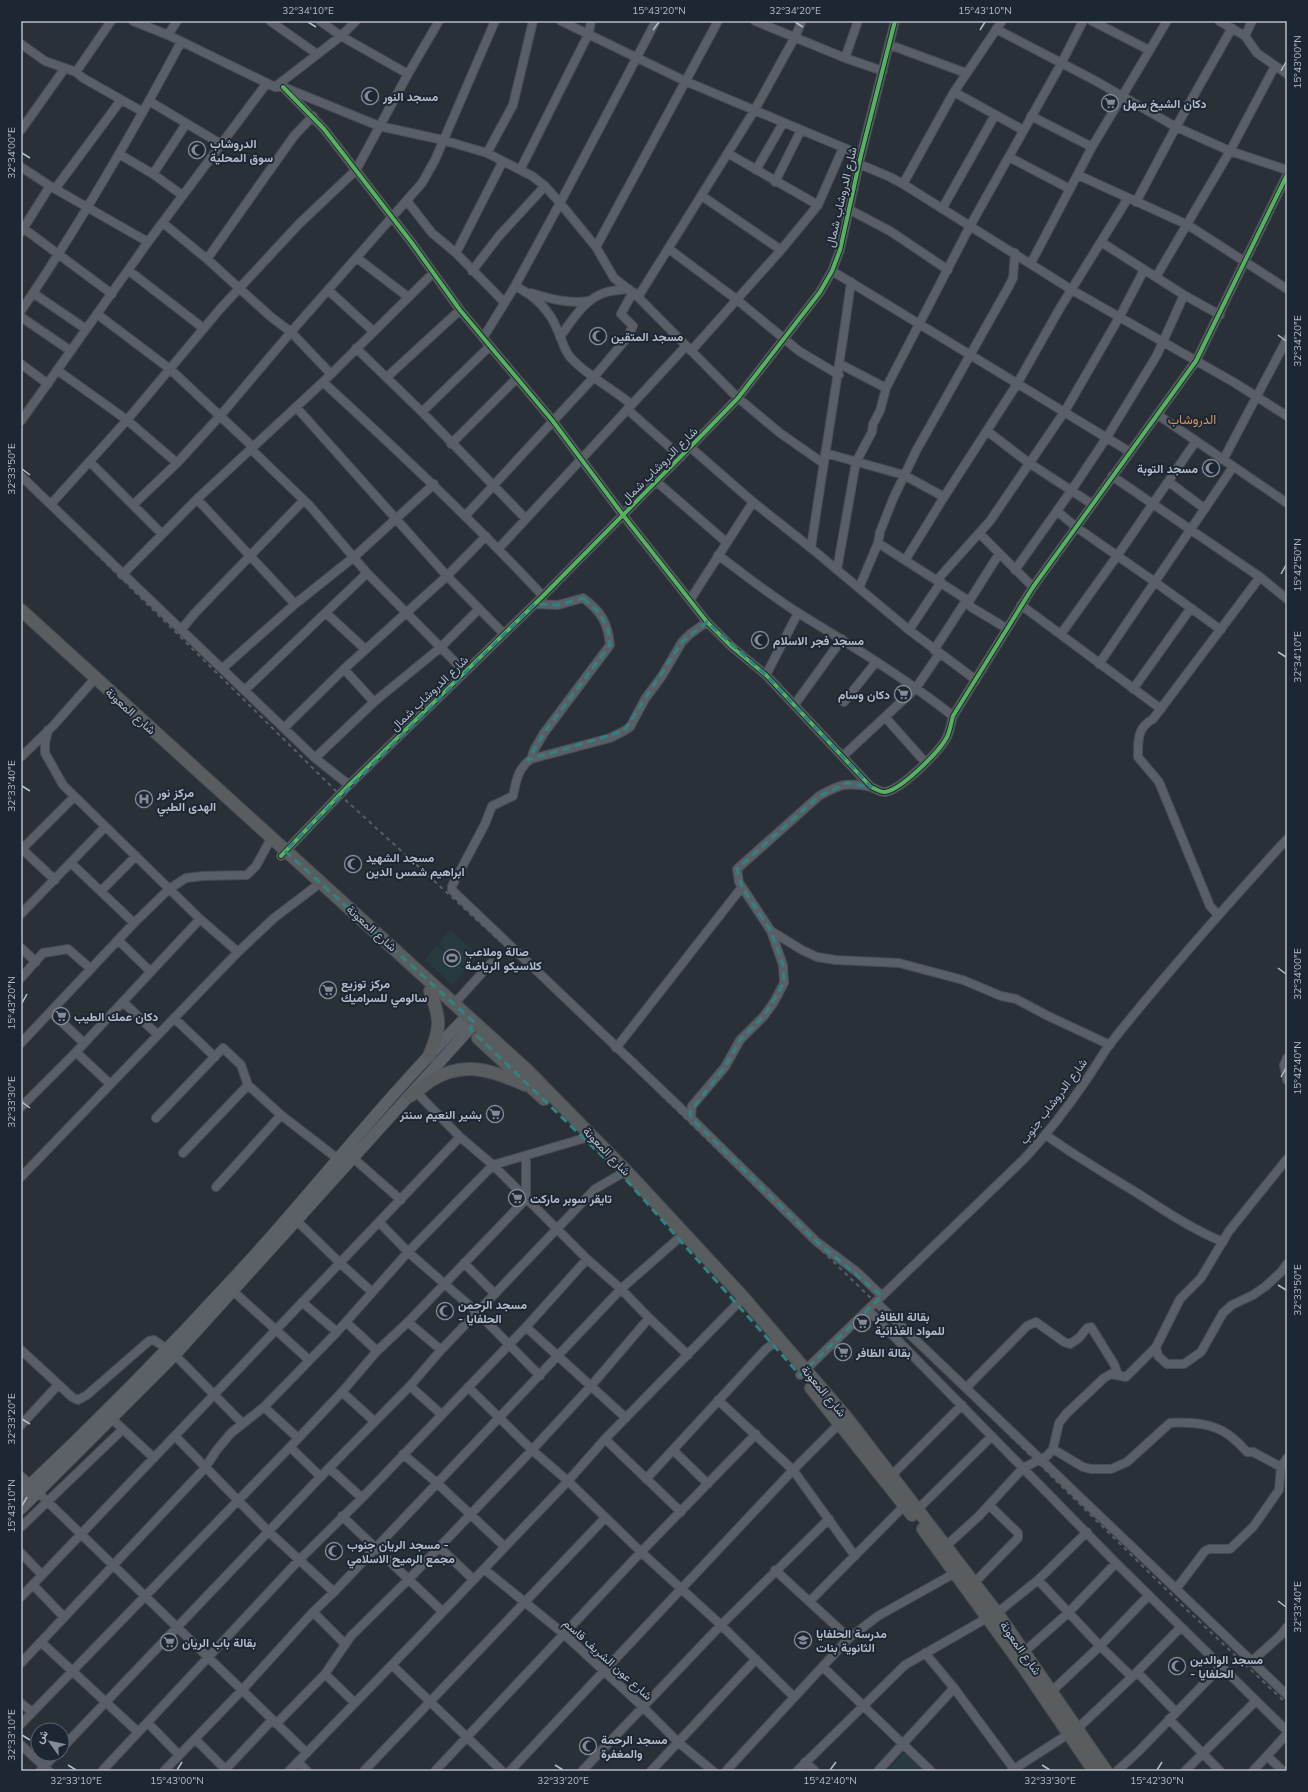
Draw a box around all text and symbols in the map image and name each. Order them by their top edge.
text: 32°34'10"E [282,4,334,17]
text: 15°43'20"N [632,4,686,17]
text: 32°34'20"E [769,4,821,17]
text: 15°43'10"N [958,4,1012,17]
text: 15°43'00"N [1291,35,1304,89]
mosque icon: مسجد النور [360,86,380,106]
place label: مسجد النور [382,89,439,105]
supermarket icon: دكان الشيخ سهل [1100,93,1120,113]
place label: دكان الشيخ سهل [1123,96,1206,112]
text: 32°34'00"E [5,127,18,179]
place label: الدروشاب سوق المحلية [210,136,274,166]
mosque icon: الدروشاب سوق المحلية [187,140,207,160]
street label: شارع الدروشاب شمال [822,145,862,249]
text: 32°34'20"E [1291,315,1304,367]
mosque icon: مسجد المتقين [588,326,608,346]
place label: مسجد المتقين [611,329,684,344]
district label: الدروشاب [1168,411,1216,428]
street label: شارع الدروشاب شمال [617,423,702,508]
text: 32°33'50"E [5,443,18,495]
mosque icon: مسجد التوبة [1201,458,1221,478]
place label: مسجد التوبة [1137,461,1198,477]
text: 15°42'50"N [1291,538,1304,592]
mosque icon: مسجد فجر الاسلام [750,630,770,650]
text: 32°34'10"E [1291,631,1304,683]
place label: مسجد فجر الاسلام [773,633,864,649]
street label: شارع الدروشاب شمال [387,652,472,735]
supermarket icon: دكان وسام [893,684,913,704]
street label: شارع المعونة [102,685,159,739]
place label: دكان وسام [838,687,890,703]
text: 32°33'40"E [5,760,18,812]
place label: مركز نور الهدى الطبي [156,785,216,817]
hospital icon: مركز نور الهدى الطبي [134,789,154,809]
place label: مسجد الشهيد ابراهيم شمس الدين [366,850,465,880]
mosque icon: مسجد الشهيد ابراهيم شمس الدين [343,854,363,874]
street label: شارع المعونة [343,902,400,956]
place label: صالة وملاعب كلاسيكو الرياضة [465,944,542,974]
sports icon: صالة وملاعب كلاسيكو الرياضة [442,948,462,968]
text: 32°34'00"E [1291,948,1304,1000]
text: 15°43'20"N [5,976,18,1030]
place label: مركز توزيع سالومي للسراميك [341,976,428,1008]
supermarket icon: مركز توزيع سالومي للسراميك [318,980,338,1000]
supermarket icon: دكان عمك الطيب [51,1006,71,1026]
place label: دكان عمك الطيب [74,1009,158,1024]
text: 15°42'40"N [1291,1041,1304,1095]
street label: شارع الدروشاب جنوب [1016,1055,1092,1148]
text: 32°33'30"E [5,1076,18,1128]
supermarket icon: بشير النعيم سنتر [485,1104,505,1124]
place label: بشير النعيم سنتر [399,1107,482,1123]
street label: شارع المعونة [579,1123,634,1180]
supermarket icon: تايقر سوبر ماركت [507,1188,527,1208]
place label: تايقر سوبر ماركت [530,1191,612,1207]
text: 32°33'50"E [1291,1264,1304,1316]
place label: مسجد الرحمن - الحلفايا [458,1297,527,1326]
mosque icon: مسجد الرحمن - الحلفايا [435,1301,455,1321]
place label: بقالة الظافر للمواد الغذائية [874,1309,945,1339]
supermarket icon: بقالة الظافر للمواد الغذائية [852,1313,872,1333]
supermarket icon: بقالة الظافر [833,1342,853,1362]
place label: بقالة الظافر [855,1345,911,1361]
street label: شارع المعونة [797,1362,850,1421]
text: 32°33'20"E [5,1393,18,1445]
text: 15°43'10"N [5,1479,18,1533]
place label: مسجد الريان جنوب - مجمع الرميح الاسلامي [347,1537,455,1569]
mosque icon: مسجد الريان جنوب - مجمع الرميح الاسلامي [324,1541,344,1561]
text: 32°33'40"E [1291,1581,1304,1633]
street label: شارع عون الشريف قاسم [559,1615,656,1704]
street label: شارع المعونة [995,1618,1045,1679]
place label: مدرسة الحلفايا الثانوية بنات [816,1626,887,1656]
school or university icon: مدرسة الحلفايا الثانوية بنات [793,1630,813,1650]
supermarket icon: بقالة باب الريان [159,1632,179,1652]
place label: بقالة باب الريان [182,1635,257,1651]
place label: مسجد الوالدين - الحلفايا [1190,1652,1264,1681]
mosque icon: مسجد الوالدين - الحلفايا [1167,1656,1187,1676]
text: 32°33'10"E [5,1709,18,1761]
north arrow [30,1722,70,1762]
text: ش [32,1727,51,1746]
place label: مسجد الرحمة والمغفرة [601,1732,668,1762]
mosque icon: مسجد الرحمة والمغفرة [578,1736,598,1756]
text: 32°33'10"E [50,1774,102,1787]
text: 15°43'00"N [150,1774,204,1787]
text: 32°33'20"E [537,1774,589,1787]
text: 15°42'40"N [803,1774,857,1787]
text: 32°33'30"E [1024,1774,1076,1787]
text: 15°42'30"N [1130,1774,1184,1787]

